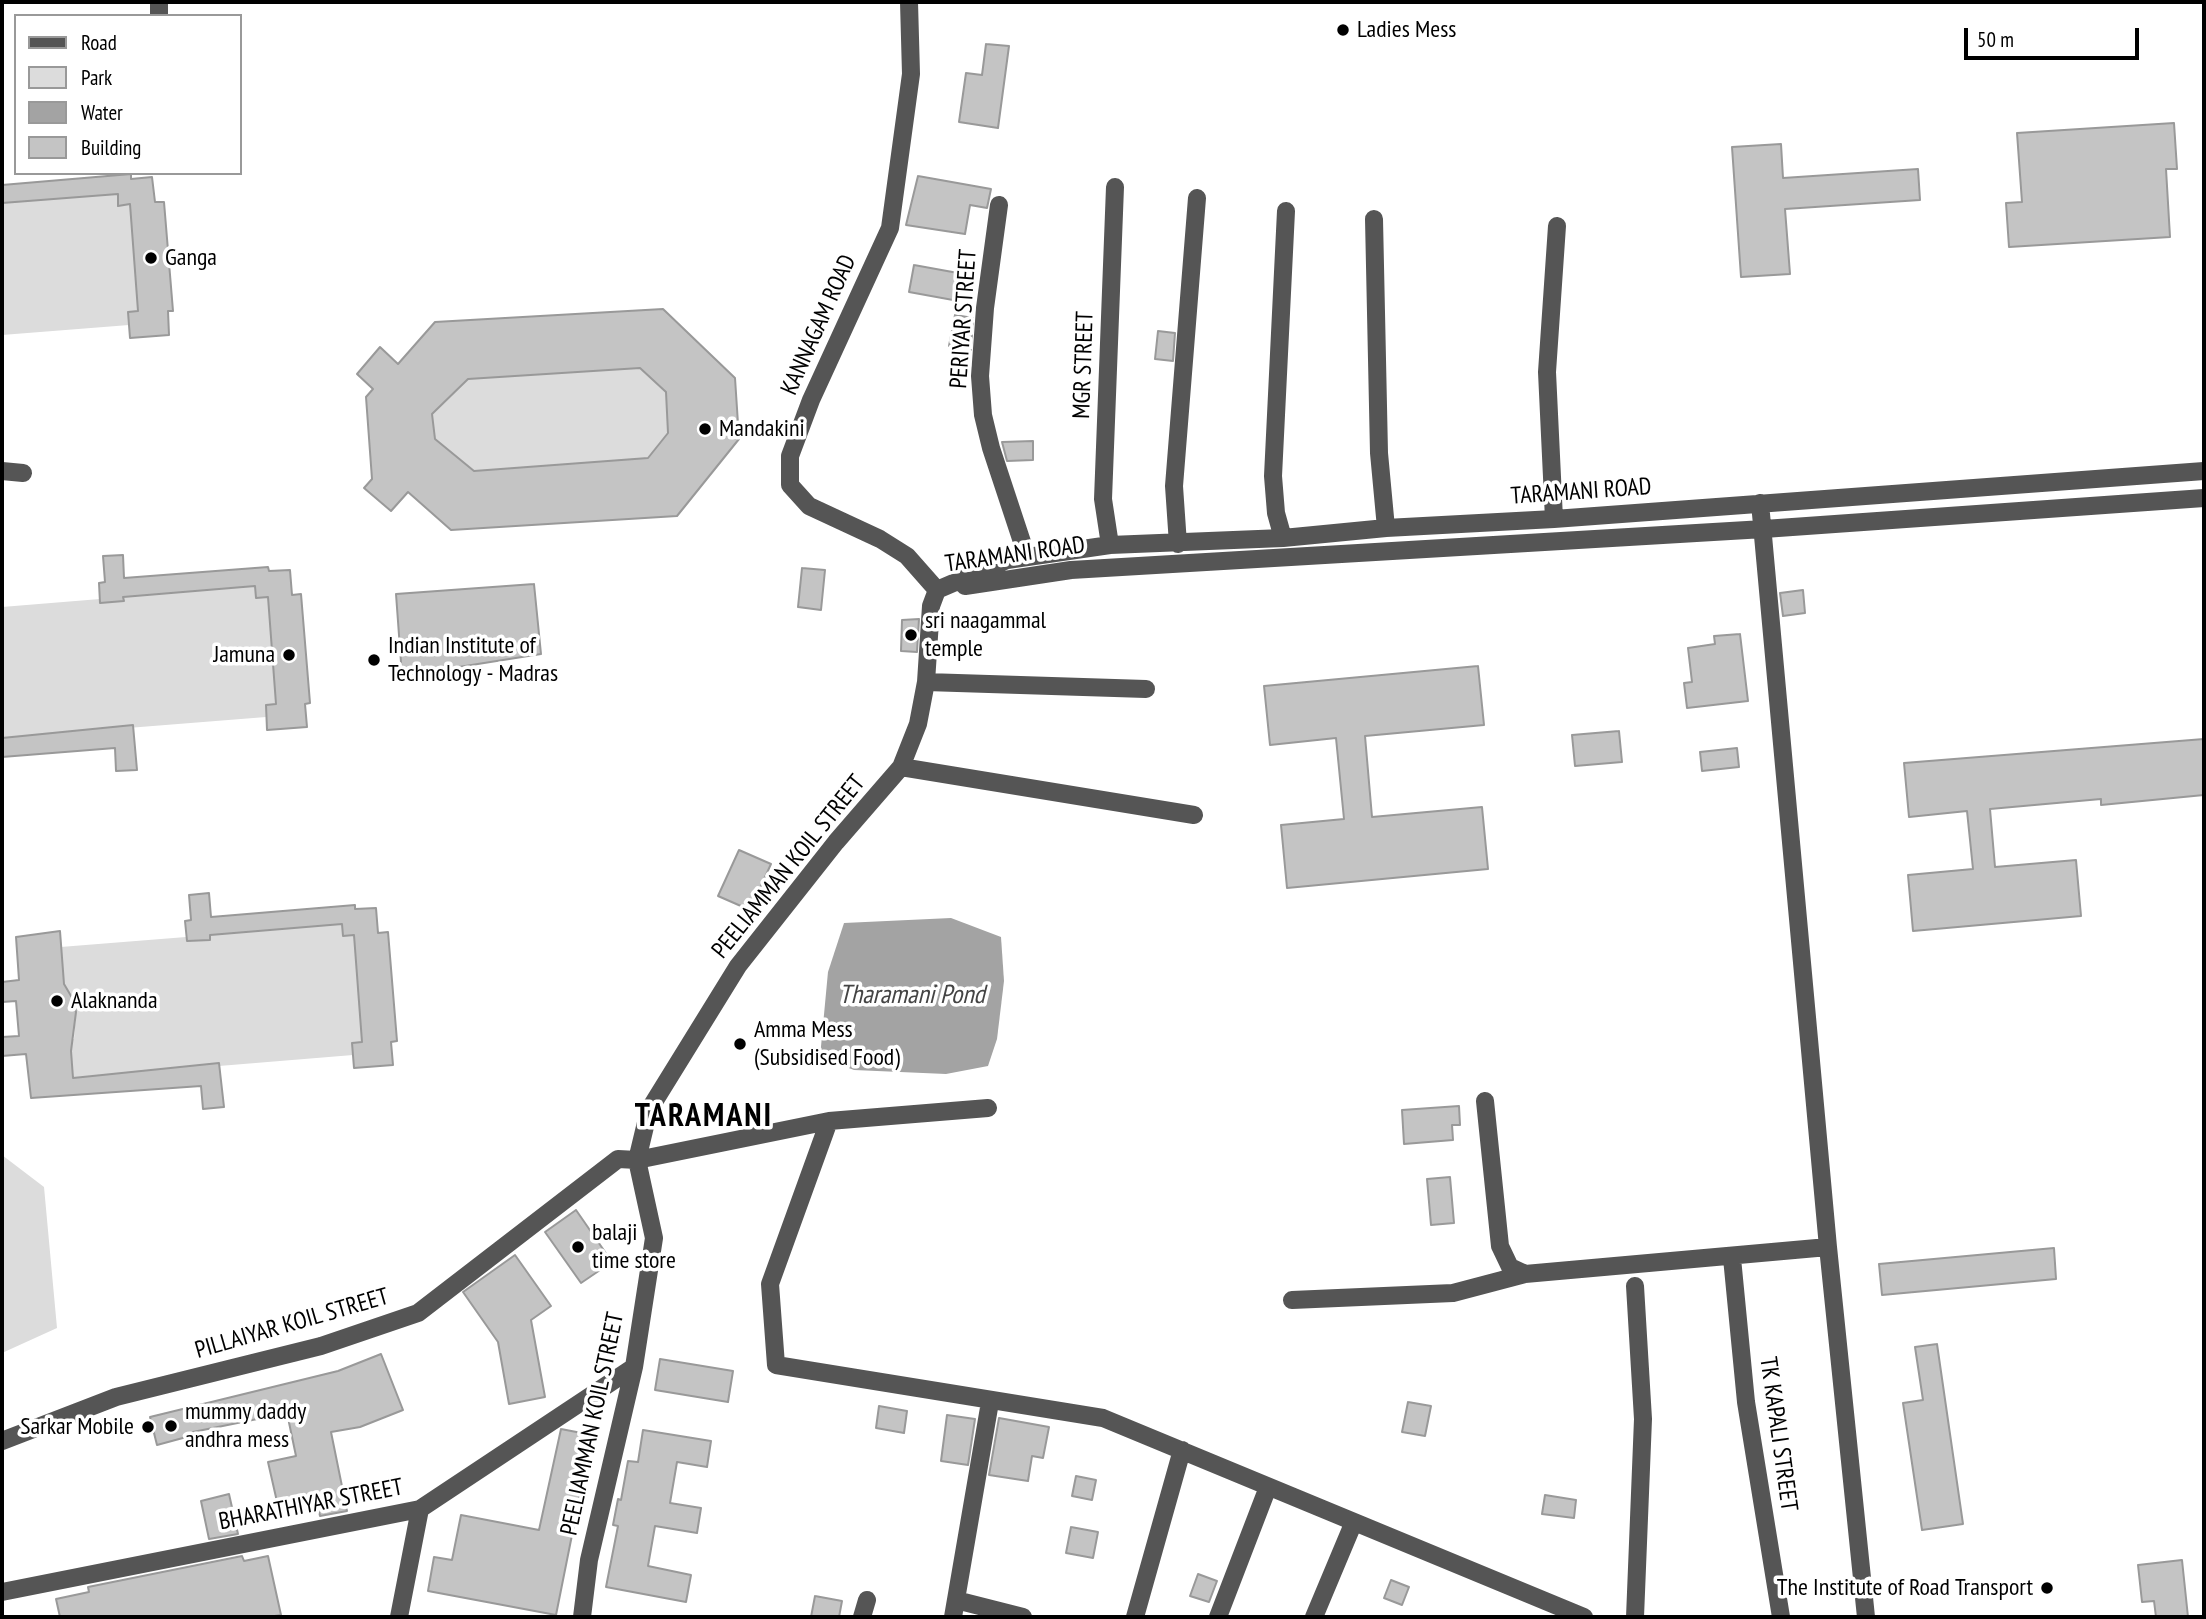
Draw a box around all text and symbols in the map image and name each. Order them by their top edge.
legend [14,14,242,175]
scale bar [1968,14,2143,58]
place label: Ladies Mess [1357,16,1456,44]
marker: Ladies Mess [1335,22,1351,38]
text: 50 m [1977,26,2014,53]
text: Road [81,29,117,56]
text: Park [81,64,112,91]
text: Water [81,99,123,126]
text: Building [81,134,141,161]
place label: Ganga [165,244,217,272]
street label: PERIYAR STREET [945,248,983,390]
marker: Ganga [143,250,159,266]
street label: KANNAGAM ROAD [775,250,863,400]
street label: MGR STREET [1068,311,1100,419]
place label: Mandakini [719,415,805,443]
marker: Mandakini [697,421,713,437]
street label: TARAMANI ROAD [1510,473,1652,511]
street label: TARAMANI ROAD [943,531,1087,579]
place label: sri naagammal temple [925,607,1046,663]
marker: sri naagammal temple [903,627,919,643]
place label: Indian Institute of Technology - Madras [388,632,558,688]
place label: Jamuna [213,641,275,669]
marker: Jamuna [281,647,297,663]
marker: Indian Institute of Technology - Madras [366,652,382,668]
street label: PEELIAMMAN KOIL STREET [706,770,872,964]
water label: Tharamani Pond [839,980,985,1012]
place label: Alaknanda [71,987,158,1015]
marker: Alaknanda [49,993,65,1009]
place label: Amma Mess (Subsidised Food) [754,1016,900,1072]
marker: Amma Mess (Subsidised Food) [732,1036,748,1052]
district label: TARAMANI [636,1098,772,1136]
place label: balaji time store [592,1219,676,1275]
marker: balaji time store [570,1239,586,1255]
street label: PILLAIYAR KOIL STREET [192,1283,392,1365]
street label: PEELIAMMAN KOIL STREET [555,1310,631,1538]
street label: TK KAPALI STREET [1753,1355,1803,1513]
place label: mummy daddy andhra mess [185,1398,306,1454]
place label: Sarkar Mobile [20,1413,134,1441]
marker: mummy daddy andhra mess [163,1418,179,1434]
marker: Sarkar Mobile [140,1419,156,1435]
street label: BHARATHIYAR STREET [216,1473,406,1537]
place label: The Institute of Road Transport [1777,1574,2033,1602]
marker: The Institute of Road Transport [2039,1580,2055,1596]

